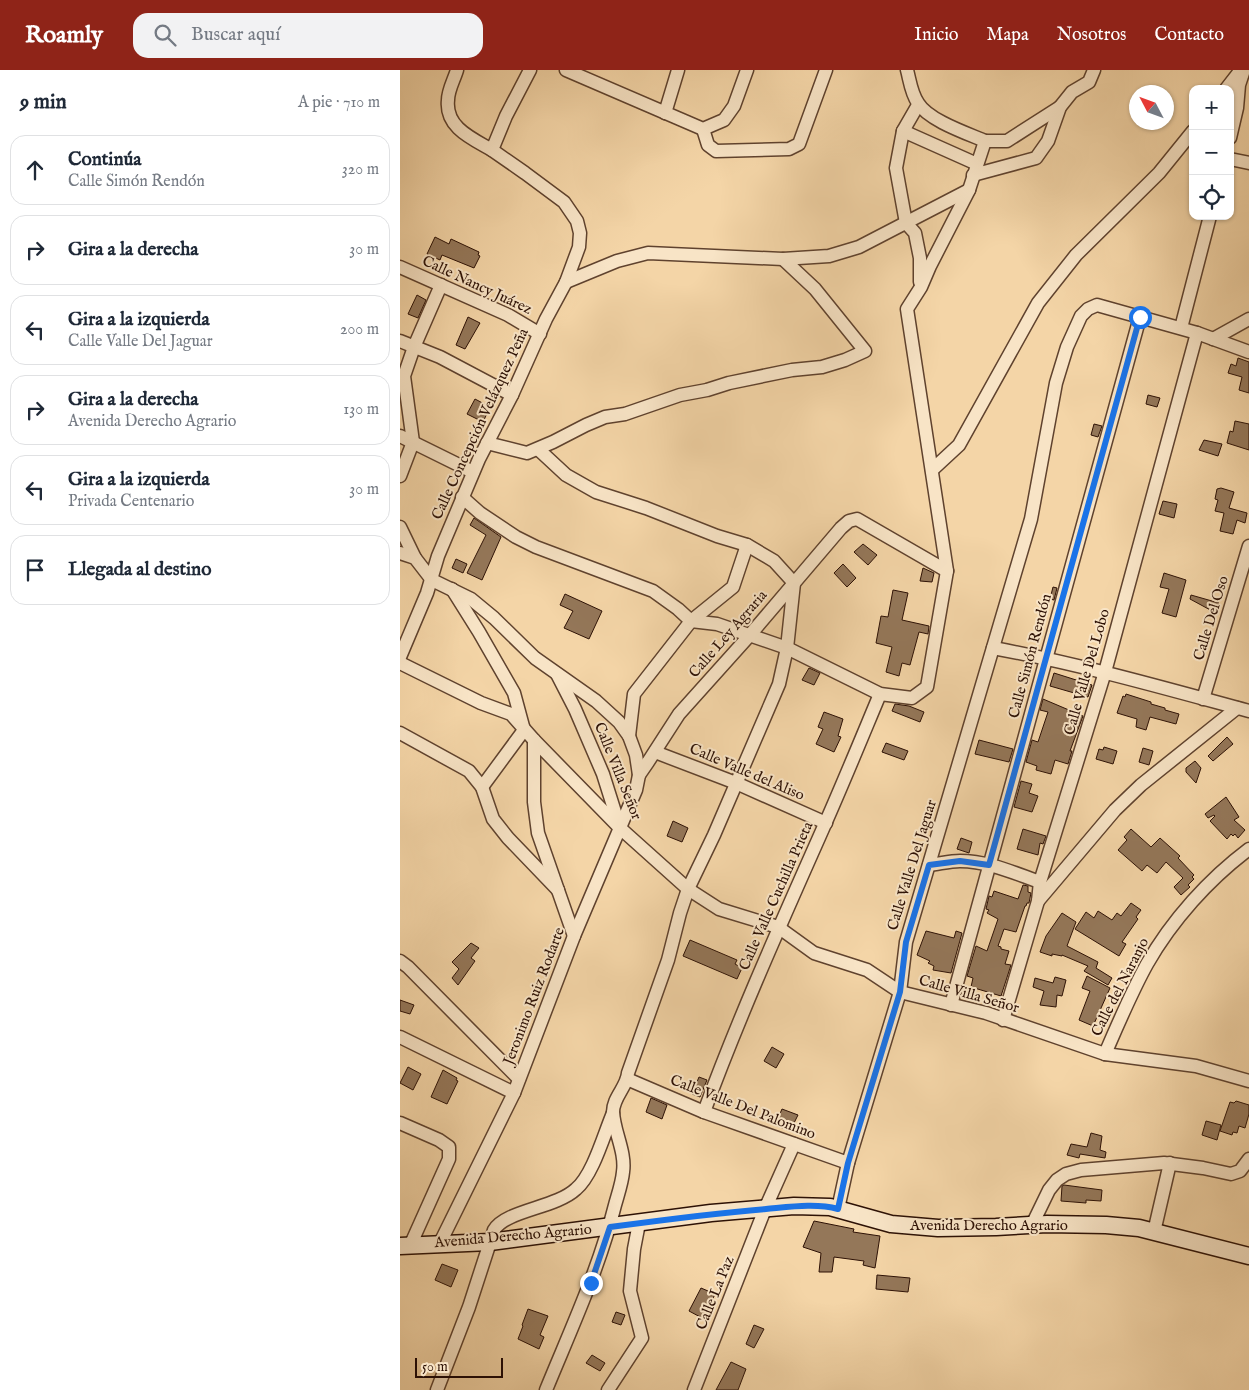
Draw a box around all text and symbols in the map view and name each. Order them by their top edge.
search box [133,13,483,58]
text: Roamly [25,20,103,51]
icon: search [151,21,179,49]
text: Buscar aquí [191,23,280,47]
text: Inicio [914,24,959,47]
text: Mapa [987,24,1029,47]
text: Nosotros [1057,24,1126,47]
text: Contacto [1154,24,1224,47]
north arrow [1129,85,1174,130]
map controls [1189,85,1234,220]
button: + [1189,85,1234,130]
text: 9 min [20,89,67,116]
text: A pie · 710 m [298,93,380,113]
button: − [1189,130,1234,175]
text: Continúa [68,148,142,172]
icon: ahead [21,156,49,184]
text: 320 m [342,160,379,180]
text: Calle Simón Rendón [68,172,205,192]
button: locate [1189,175,1234,220]
icon: right [21,236,49,264]
text: Gira a la derecha [68,238,198,262]
text: 30 m [349,240,379,260]
street label: Calle Nancy Juárez [419,251,535,319]
route start [1129,306,1152,329]
text: Gira a la izquierda [68,308,210,332]
icon: left [21,316,49,344]
text: 200 m [340,320,379,340]
street label: Calle Concepción Velázquez Peña [427,325,533,523]
text: Calle Valle Del Jaguar [68,332,213,352]
text: Gira a la derecha [68,388,198,412]
icon: right [21,396,49,424]
text: 130 m [343,400,379,420]
text: Avenida Derecho Agrario [68,412,236,432]
text: Gira a la izquierda [68,468,210,492]
icon: left [21,476,49,504]
text: 30 m [349,480,379,500]
text: Privada Centenario [68,492,194,512]
icon: arrive [21,556,49,584]
text: Llegada al destino [68,558,211,582]
street label: Calle Del Oso [1189,573,1233,663]
street label: Calle Ley Agraria [685,586,772,682]
street label: Calle Simón Rendón [1004,592,1056,720]
street label: Calle Valle Del Lobo [1060,607,1114,737]
street label: Calle Villa Señor [590,719,646,823]
street label: Calle Valle del Aliso [687,739,807,805]
street label: Calle Valle Del Jaguar [883,797,941,933]
street label: Calle Valle Cuchilla Prieta [735,818,818,973]
street label: Jeronimo Ruiz Rodarte [498,924,569,1069]
street label: Calle del Naranjo [1087,934,1153,1040]
street label: Calle Villa Señor [917,971,1022,1018]
street label: Calle Valle Del Palomino [668,1070,818,1144]
street label: Avenida Derecho Agrario [909,1216,1068,1235]
street label: Avenida Derecho Agrario [433,1220,592,1252]
street label: Calle La Paz [692,1253,738,1333]
route end [580,1272,603,1295]
scale bar [415,1355,502,1378]
text: 50 m [422,1358,448,1376]

